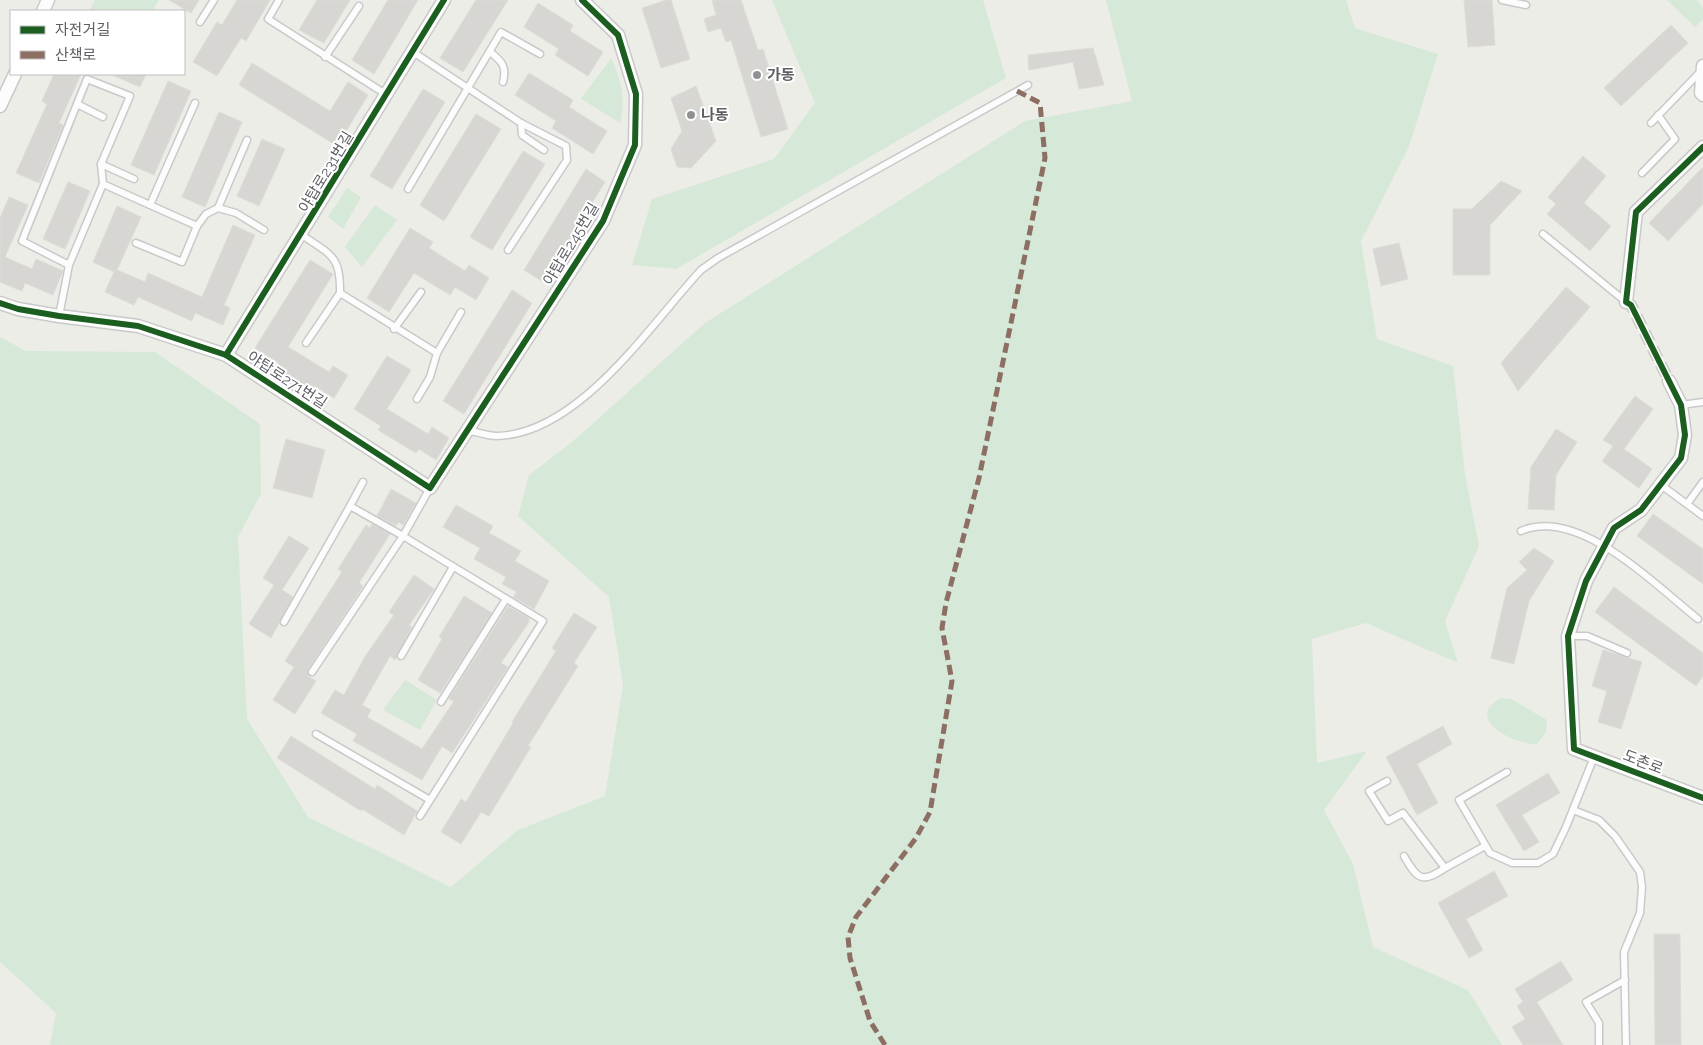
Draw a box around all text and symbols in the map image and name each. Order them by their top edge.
legend [10,10,185,75]
text: 자전거길 [55,21,110,39]
text: 산책로 [55,46,96,64]
place label: 가동 [767,66,795,84]
marker: 가동 [751,69,763,81]
place label: 나동 [701,106,729,124]
marker: 나동 [685,109,697,121]
street label: 야탑로231번길 [295,128,357,216]
street label: 야탑로245번길 [539,199,603,289]
street label: 야탑로271번길 [244,348,330,412]
street label: 도촌로 [1620,746,1666,778]

